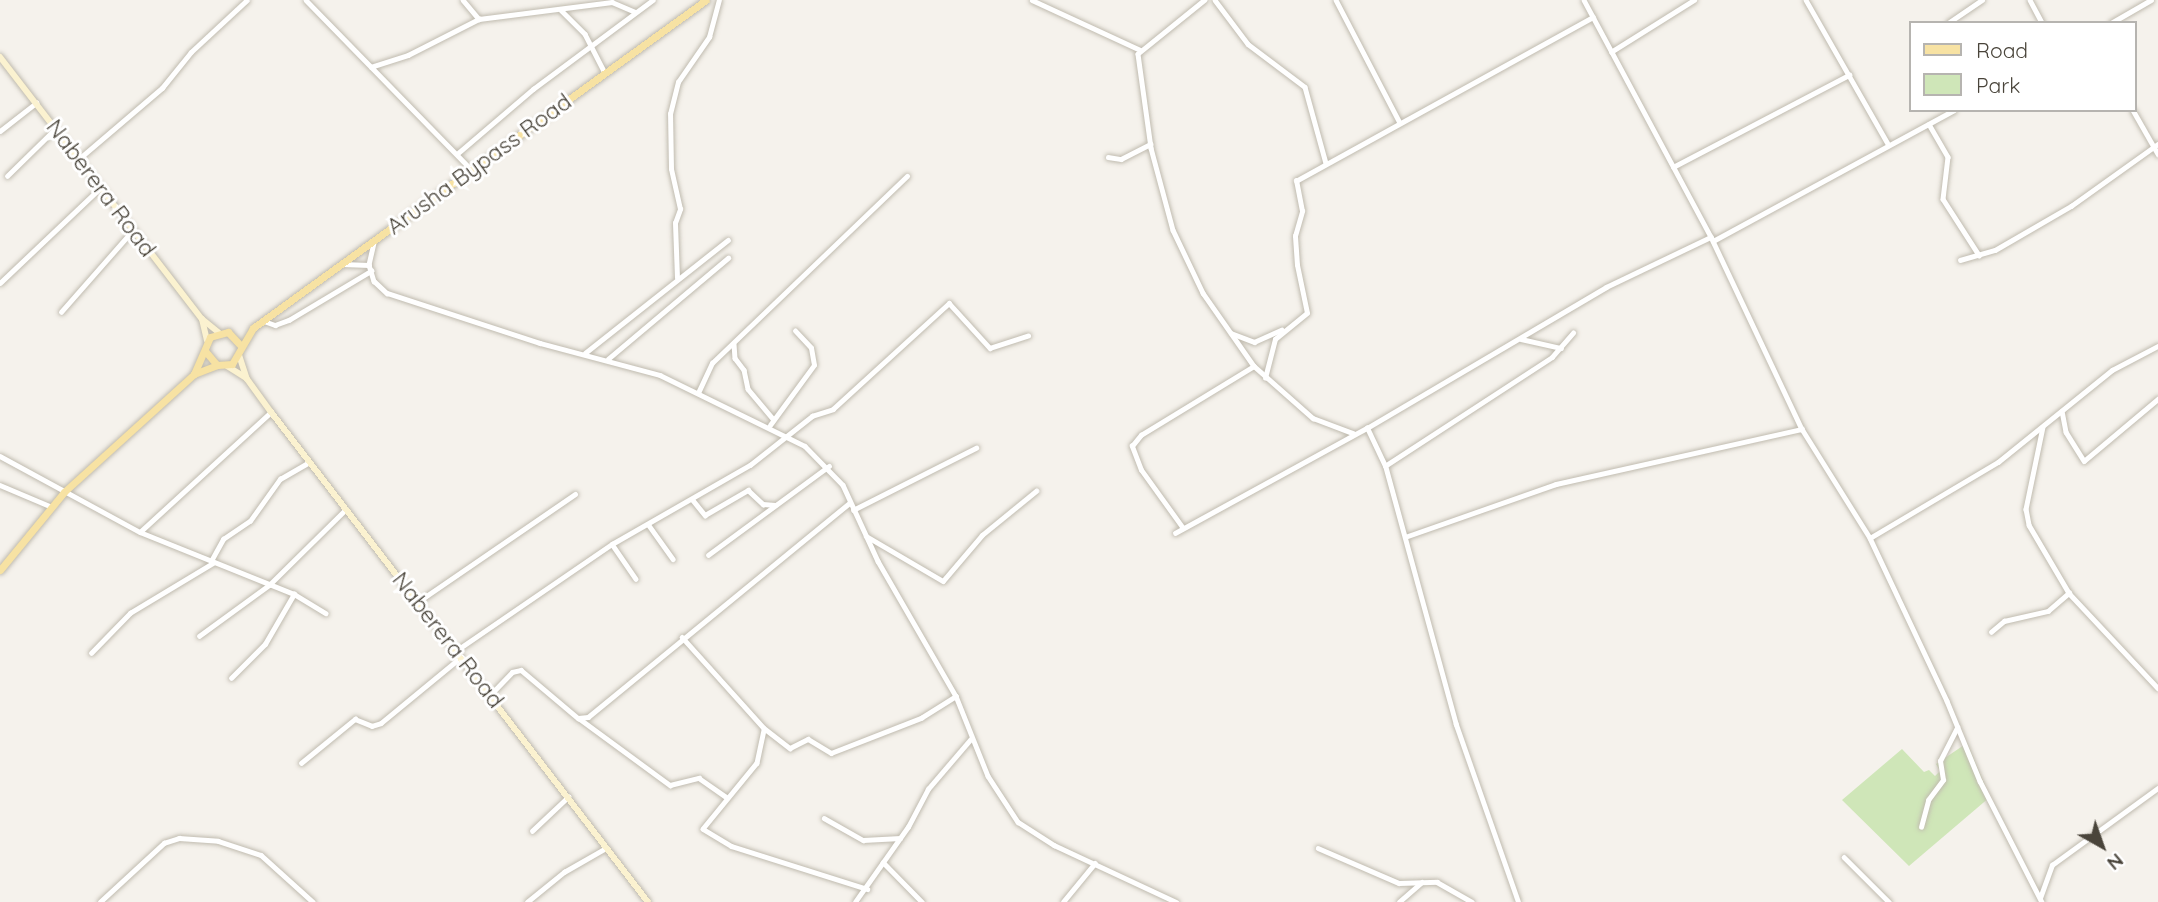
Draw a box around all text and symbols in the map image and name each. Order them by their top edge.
legend [1910,21,2137,112]
text: Road [1976,37,2028,63]
text: Park [1976,72,2020,98]
street label: Arusha Bypass Road [381,88,577,240]
street label: Naberera Road [40,114,162,262]
street label: Naberera Road [386,567,510,713]
north arrow [2067,811,2137,881]
text: N [2102,848,2129,876]

